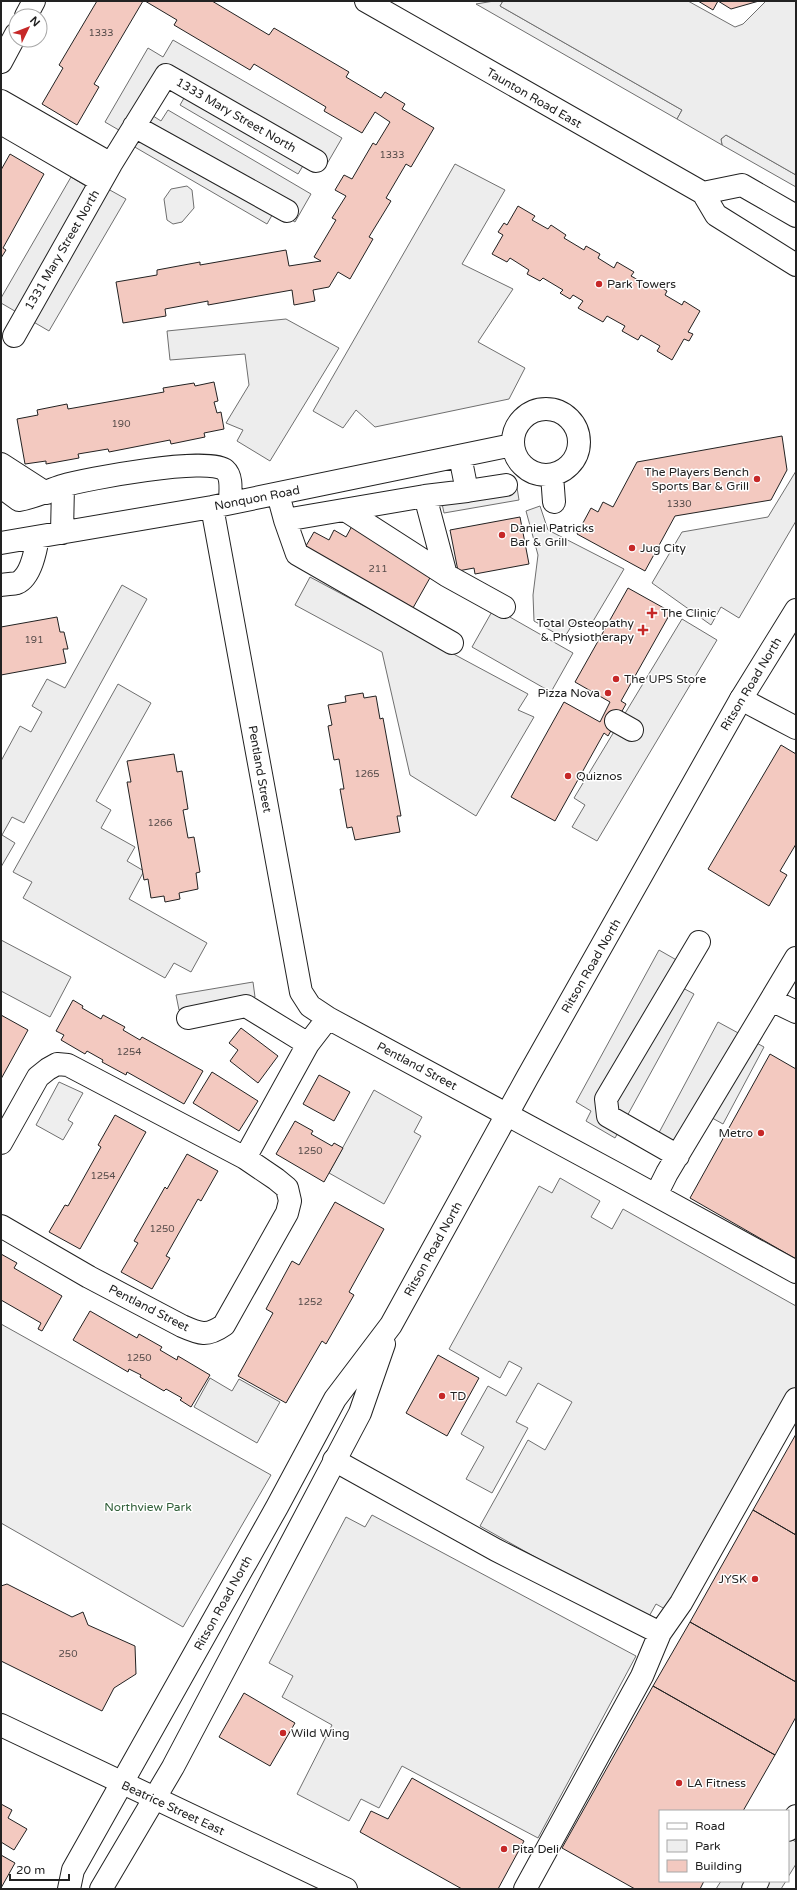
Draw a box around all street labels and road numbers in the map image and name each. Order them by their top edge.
street label: Taunton Road East [484,65,584,131]
street label: 1333 Mary Street North [173,75,299,155]
street label: 1331 Mary Street North [22,187,102,313]
street label: Nonquon Road [213,483,301,513]
street label: Ritson Road North [718,635,784,733]
street label: Pentland Street [245,724,275,814]
street label: Ritson Road North [558,917,624,1015]
street label: Pentland Street [375,1039,460,1093]
street label: Ritson Road North [401,1199,465,1299]
street label: Pentland Street [106,1282,192,1335]
street label: Ritson Road North [191,1553,255,1653]
street label: Beatrice Street East [119,1778,227,1838]

